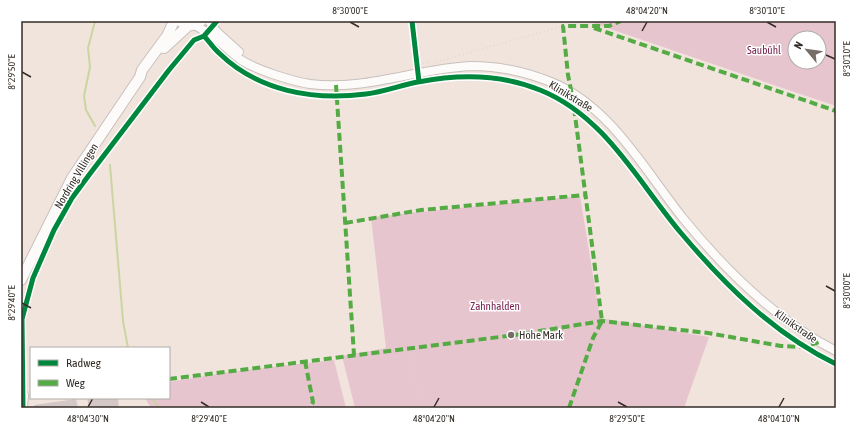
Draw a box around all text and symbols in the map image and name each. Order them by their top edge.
text: 8°30'00"E [332,5,368,16]
text: 48°04'20"N [626,5,668,16]
text: 8°30'10"E [749,5,785,16]
north arrow [787,30,827,70]
text: N [791,39,805,51]
text: 8°30'10"E [841,41,852,77]
park label: Saubühl [747,44,781,56]
text: 8°29'50"E [6,54,17,90]
street label: Klinikstraße [547,78,595,114]
street label: Nordring Villingen [52,141,100,211]
text: 8°30'00"E [841,273,852,309]
text: 8°29'40"E [6,285,17,321]
park label: Zahnhalden [470,300,520,312]
street label: Klinikstraße [773,307,819,345]
place label: Hohe Mark [519,329,563,341]
marker: Hohe Mark [506,330,516,340]
legend [30,347,170,399]
text: Radweg [66,356,102,370]
text: Weg [66,376,86,390]
text: 48°04'30"N [67,413,109,424]
text: 8°29'40"E [191,413,227,424]
text: 48°04'20"N [413,413,455,424]
text: 8°29'50"E [609,413,645,424]
text: 48°04'10"N [758,413,800,424]

